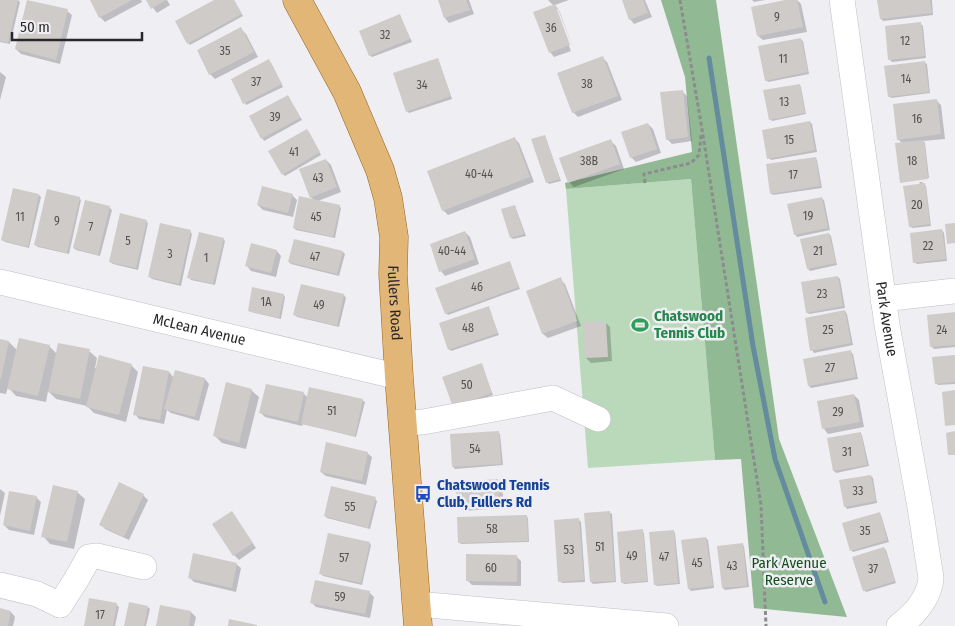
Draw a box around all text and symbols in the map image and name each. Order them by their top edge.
scale bar [12,10,142,42]
house number: 9 [774,10,780,24]
text: 50 m [20,18,50,36]
house number: 36 [545,21,557,35]
house number: 32 [380,28,390,42]
house number: 12 [900,34,910,48]
house number: 35 [220,44,231,58]
house number: 11 [778,52,788,66]
house number: 14 [901,72,911,86]
house number: 37 [251,75,261,89]
house number: 38 [581,77,593,91]
house number: 34 [416,78,428,92]
house number: 13 [779,95,789,109]
house number: 39 [269,110,281,124]
house number: 16 [912,112,922,126]
house number: 15 [784,133,795,147]
house number: 41 [289,145,299,159]
house number: 38B [580,154,598,168]
house number: 18 [907,154,917,168]
house number: 40-44 [465,167,493,181]
house number: 17 [788,168,798,182]
house number: 43 [312,171,324,185]
house number: 20 [911,198,923,212]
house number: 19 [803,209,813,223]
house number: 11 [15,210,25,224]
house number: 45 [310,210,322,224]
house number: 9 [54,214,60,228]
house number: 7 [89,220,94,234]
house number: 5 [125,234,131,248]
house number: 22 [923,239,933,253]
house number: 40-44 [438,244,466,258]
house number: 21 [813,244,823,258]
house number: 3 [167,247,173,261]
house number: 47 [310,250,320,264]
house number: 1 [204,251,208,265]
street label: Fullers Road [384,265,406,341]
house number: 46 [471,280,483,294]
street label: Park Avenue [872,280,901,358]
house number: 23 [817,287,827,301]
house number: 1A [261,295,272,309]
house number: 49 [313,298,325,312]
place label: Chatswood Tennis Club [654,307,725,342]
street label: McLean Avenue [151,310,248,349]
sports icon: Chatswood Tennis Club [630,315,650,335]
house number: 48 [462,321,474,335]
house number: 25 [823,323,834,337]
house number: 24 [937,323,948,337]
house number: 27 [825,361,835,375]
house number: 50 [461,378,473,392]
house number: 51 [327,404,337,418]
house number: 29 [832,405,844,419]
house number: 54 [469,442,481,456]
house number: 31 [842,445,852,459]
place label: Chatswood Tennis Club, Fullers Rd [437,476,550,511]
bus stop icon: Chatswood Tennis Club, Fullers Rd [413,484,433,504]
house number: 33 [853,484,863,498]
house number: 55 [345,500,356,514]
house number: 58 [486,522,498,536]
house number: 35 [860,524,871,538]
house number: 51 [595,540,605,554]
house number: 53 [564,543,574,557]
house number: 49 [626,549,638,563]
house number: 47 [659,550,669,564]
house number: 57 [339,551,349,565]
park label: Park Avenue Reserve [751,554,827,589]
house number: 45 [691,556,703,570]
house number: 43 [726,559,738,573]
house number: 60 [485,561,497,575]
house number: 37 [868,562,878,576]
house number: 59 [334,590,346,604]
house number: 17 [95,608,105,622]

